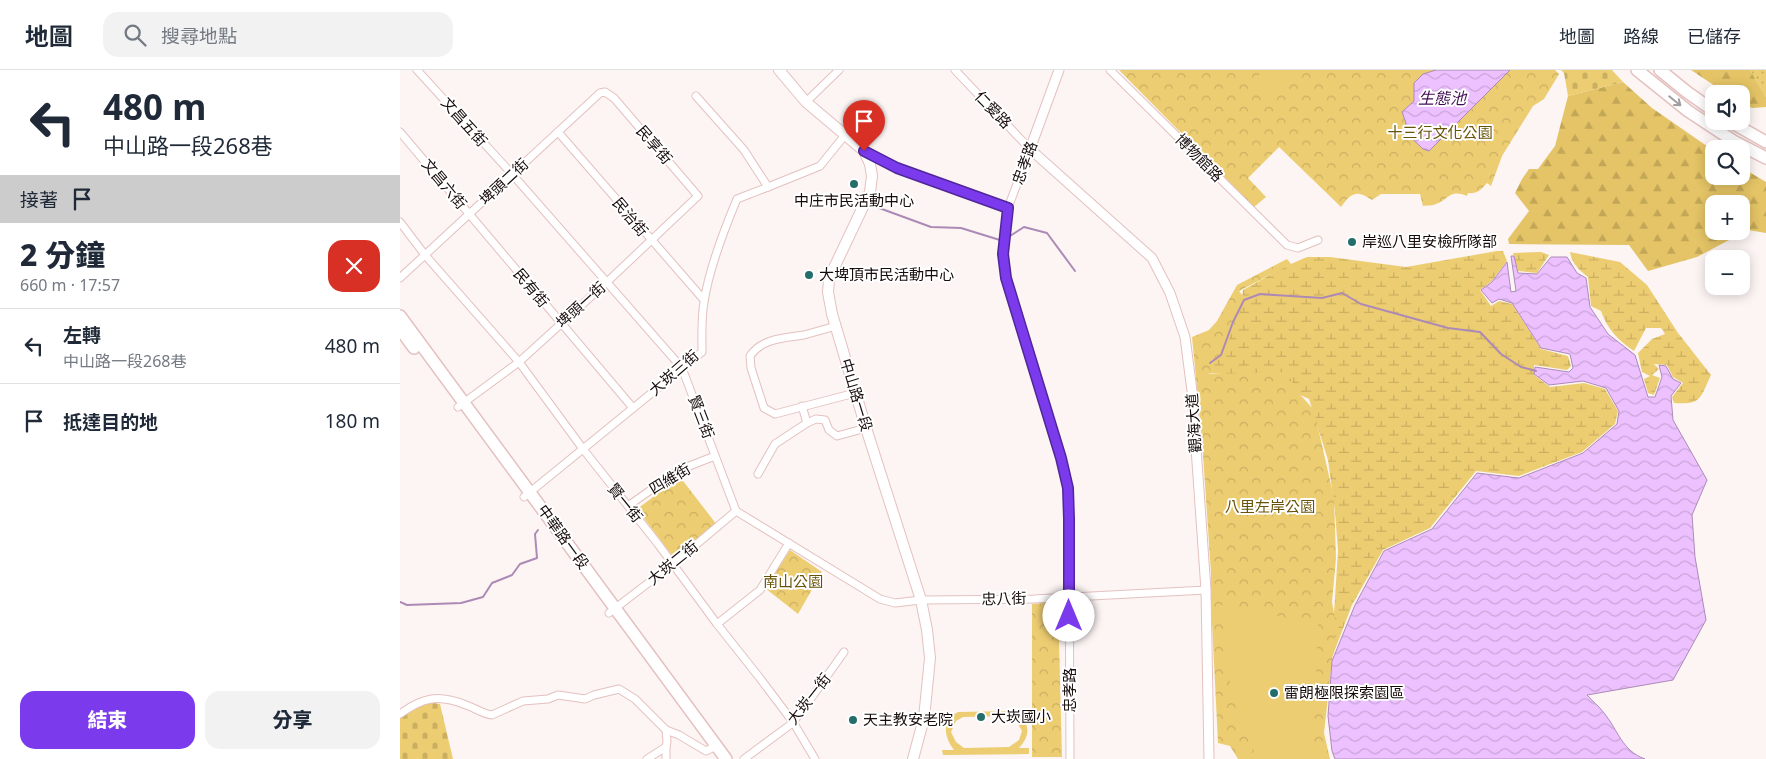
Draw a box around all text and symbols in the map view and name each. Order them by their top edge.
search box [103,12,453,57]
text: 地圖 [25,19,73,52]
icon: search [121,21,149,49]
text: 搜尋地點 [161,23,237,49]
text: 地圖 [1559,24,1595,48]
text: 路線 [1623,24,1659,48]
text: 已儲存 [1687,24,1741,48]
text: 480 m [103,83,206,130]
map controls [1705,85,1750,295]
button: sound [1705,85,1750,130]
street label: 仁愛路 [971,86,1017,132]
water label: 生態池 [1418,87,1468,109]
icon: left [20,90,85,155]
street label: 文昌五街 [437,92,492,150]
one-way arrow [1668,95,1681,106]
pin [843,100,885,151]
icon: arrive [850,107,878,135]
street label: 民享街 [632,121,677,168]
park label: 十三行文化公園 [1387,122,1493,142]
street label: 博物館路 [1171,129,1228,186]
text: 中山路一段268巷 [103,130,273,160]
street label: 忠孝路 [1007,138,1041,187]
button: search [1705,140,1750,185]
street label: 埤頭二街 [475,153,532,209]
street label: 文昌六街 [418,154,472,213]
marker: 中庄市民活動中心 [848,178,860,190]
icon: arrive [68,185,96,213]
text: 接著 [20,187,58,213]
place label: 中庄市民活動中心 [794,190,914,210]
street label: 民治街 [609,193,653,240]
button: + [1705,195,1750,240]
place label: 岸巡八里安檢所隊部 [1362,231,1497,251]
text: 2 分鐘 [20,234,105,275]
marker: 岸巡八里安檢所隊部 [1346,236,1358,248]
button: close [328,240,380,292]
button: − [1705,250,1750,295]
street label: 民有街 [510,264,554,311]
place label: 大埤頂市民活動中心 [819,264,954,284]
marker: 大埤頂市民活動中心 [803,269,815,281]
text: 660 m · 17:57 [20,274,120,296]
street label: 埤頭一街 [551,277,609,332]
text: 左轉 [63,322,101,348]
icon: left [20,332,48,360]
text: 480 m [325,333,380,359]
street label: 大崁三街 [644,345,703,399]
text: 中山路一段268巷 [63,350,186,372]
street label: 中山路一段 [836,356,877,434]
street label: 賢三街 [685,392,719,441]
street label: 觀海大道 [1181,392,1205,454]
icon: arrive [20,407,48,435]
text: 180 m [325,408,380,434]
text: 抵達目的地 [63,409,158,435]
street label: 四維街 [645,458,694,498]
street label: 賢一街 [604,479,648,526]
park label: 八里左岸公園 [1225,496,1315,516]
street label: 中華路一段 [534,500,594,573]
street label: 大崁二街 [643,536,702,589]
park label: 南山公園 [763,571,823,591]
street label: 忠八街 [981,588,1027,608]
position arrow [1042,589,1094,641]
street label: 忠孝路 [1059,667,1079,713]
street label: 大崁一街 [782,669,835,728]
place label: 雷朗極限探索園區 [1284,682,1404,702]
marker: 雷朗極限探索園區 [1268,687,1280,699]
button: 結束 [20,691,195,749]
button: 分享 [205,691,380,749]
place label: 大崁國小 [991,706,1051,726]
place label: 天主教安老院 [863,709,953,729]
marker: 大崁國小 [975,711,987,723]
marker: 天主教安老院 [847,714,859,726]

